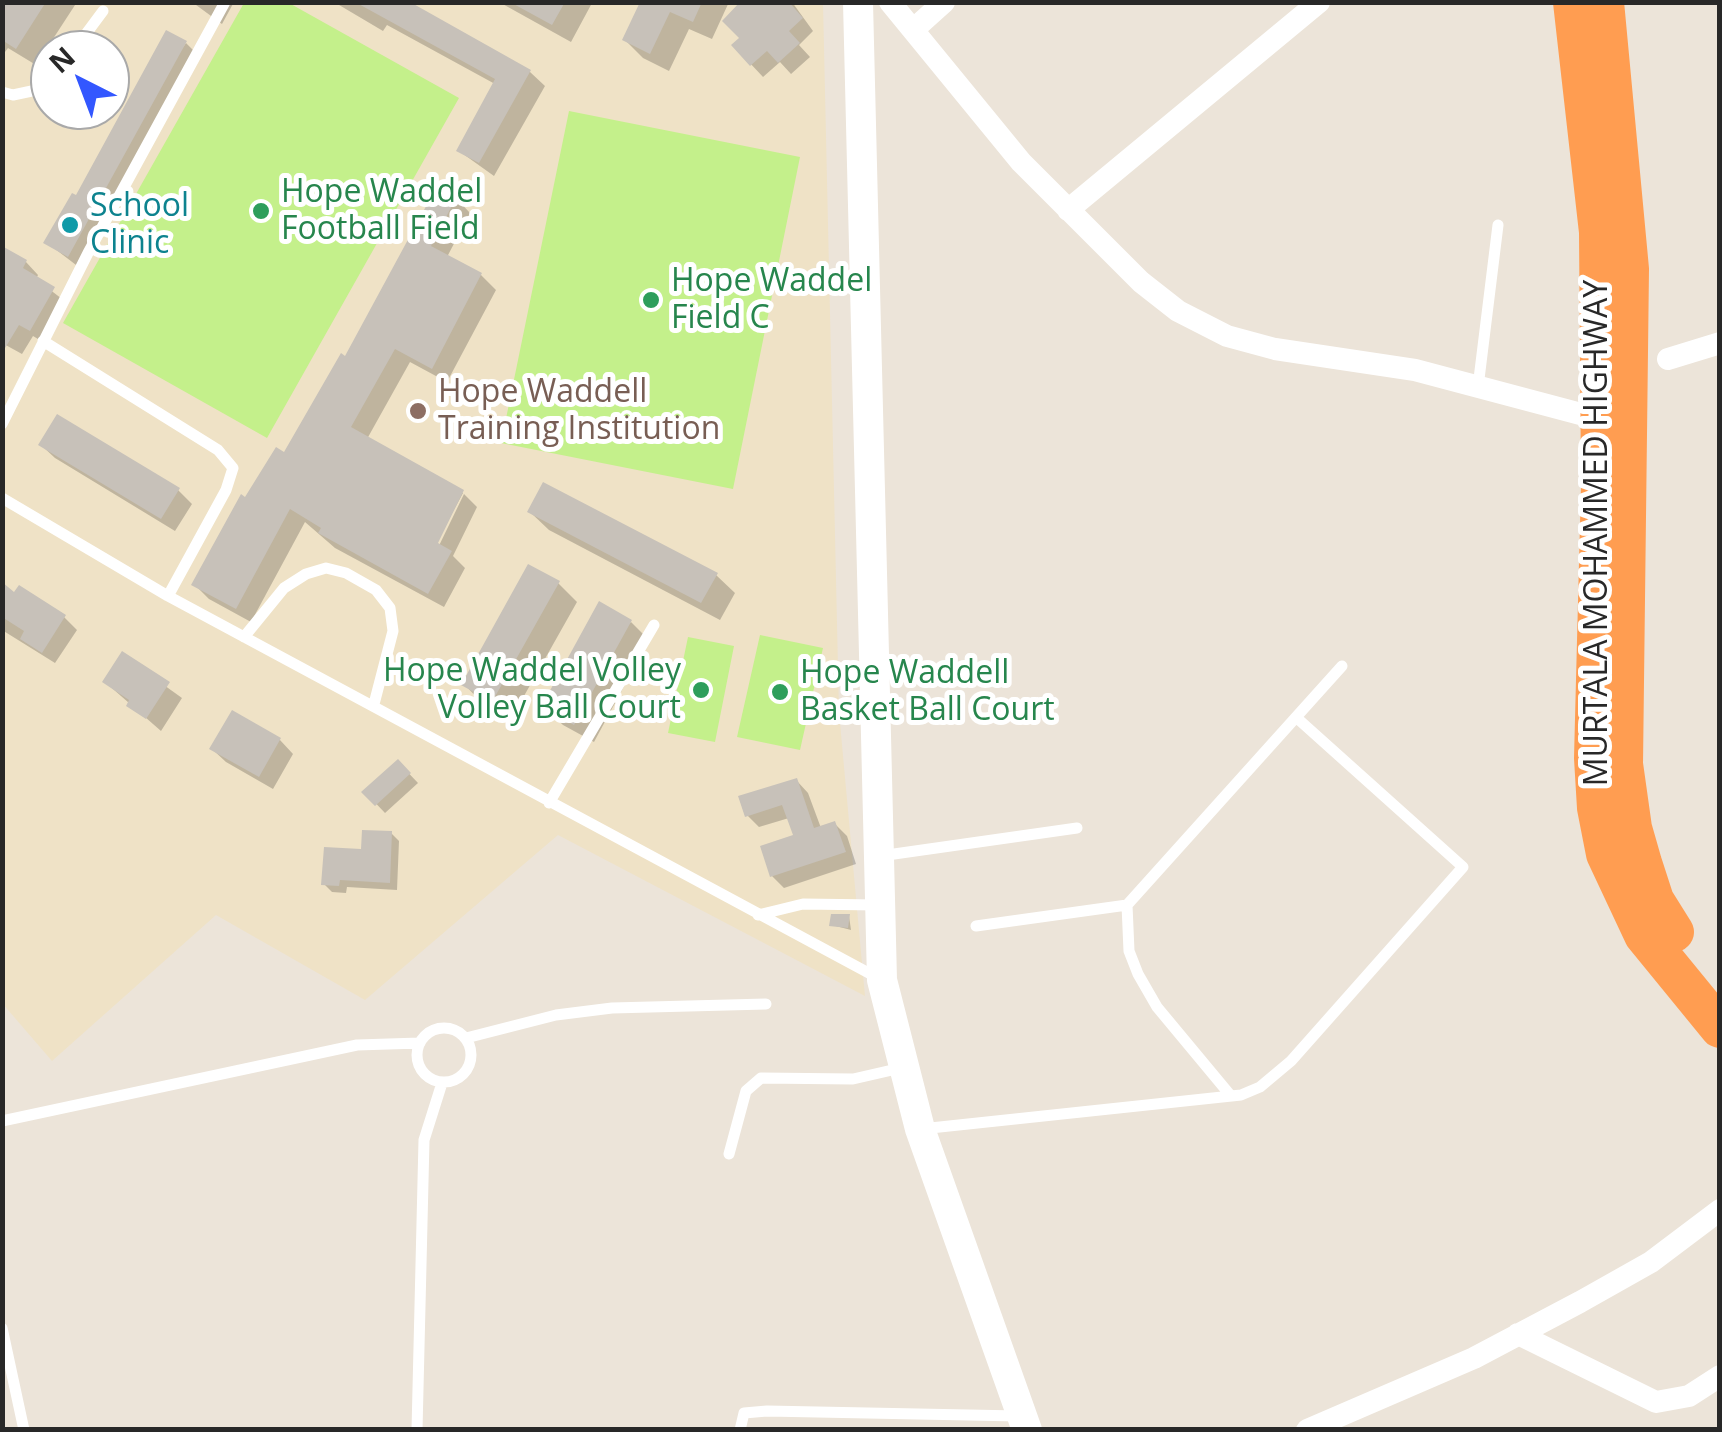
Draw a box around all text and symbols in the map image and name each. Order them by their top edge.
north arrow [30,30,130,130]
text: N [40,37,82,81]
place label: Hope Waddel Football Field [281,174,482,249]
place label: School Clinic [90,188,189,263]
marker: Hope Waddel Football Field [250,200,272,222]
marker: School Clinic [59,214,81,236]
place label: Hope Waddel Field C [671,263,872,338]
street label: MURTALA MOHAMMED HIGHWAY [1579,280,1617,786]
marker: Hope Waddel Field C [640,289,662,311]
place label: Hope Waddell Training Institution [438,374,720,449]
marker: Hope Waddell Training Institution [407,400,429,422]
place label: Hope Waddel Volley Volley Ball Court [383,653,681,728]
place label: Hope Waddell Basket Ball Court [800,655,1055,730]
marker: Hope Waddel Volley Volley Ball Court [690,679,712,701]
marker: Hope Waddell Basket Ball Court [769,681,791,703]

